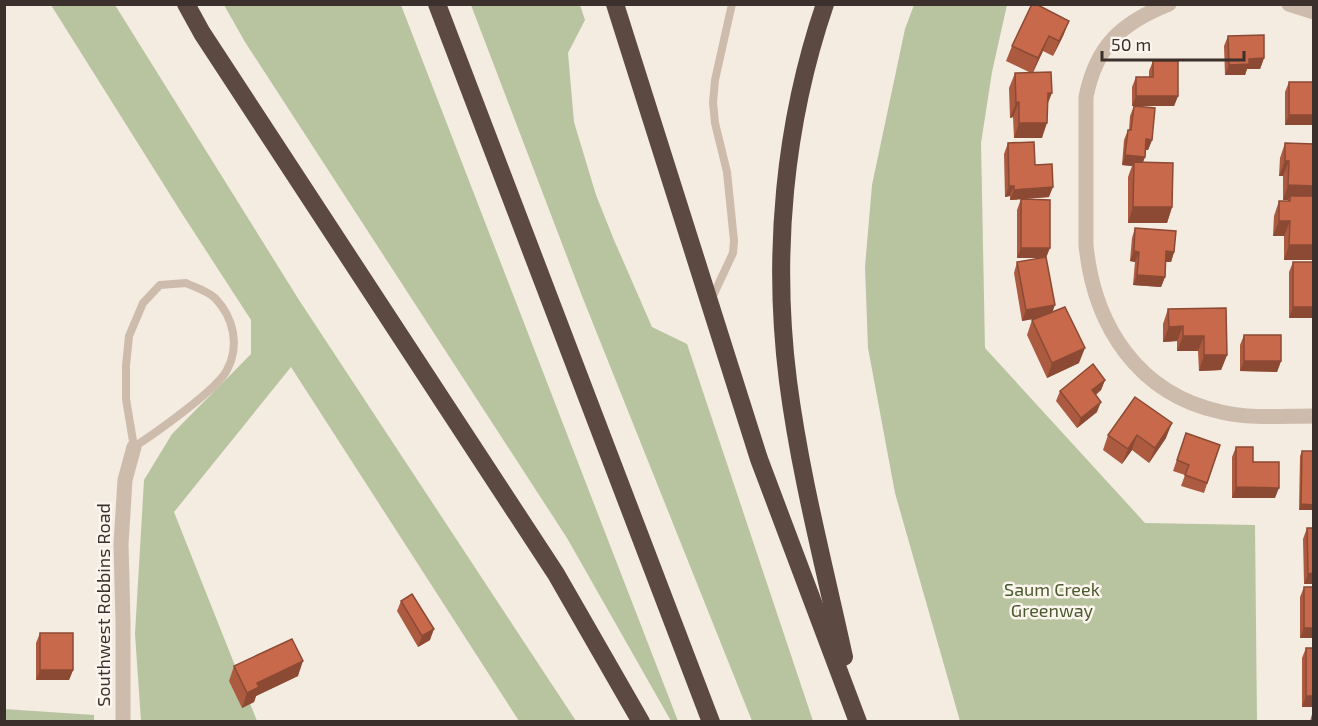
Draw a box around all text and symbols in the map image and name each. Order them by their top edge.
scale bar [1102,24,1244,62]
text: 50 m [1111,33,1151,55]
street label: Southwest Robbins Road [92,503,114,707]
park label: Saum Creek Greenway [1004,578,1100,621]

